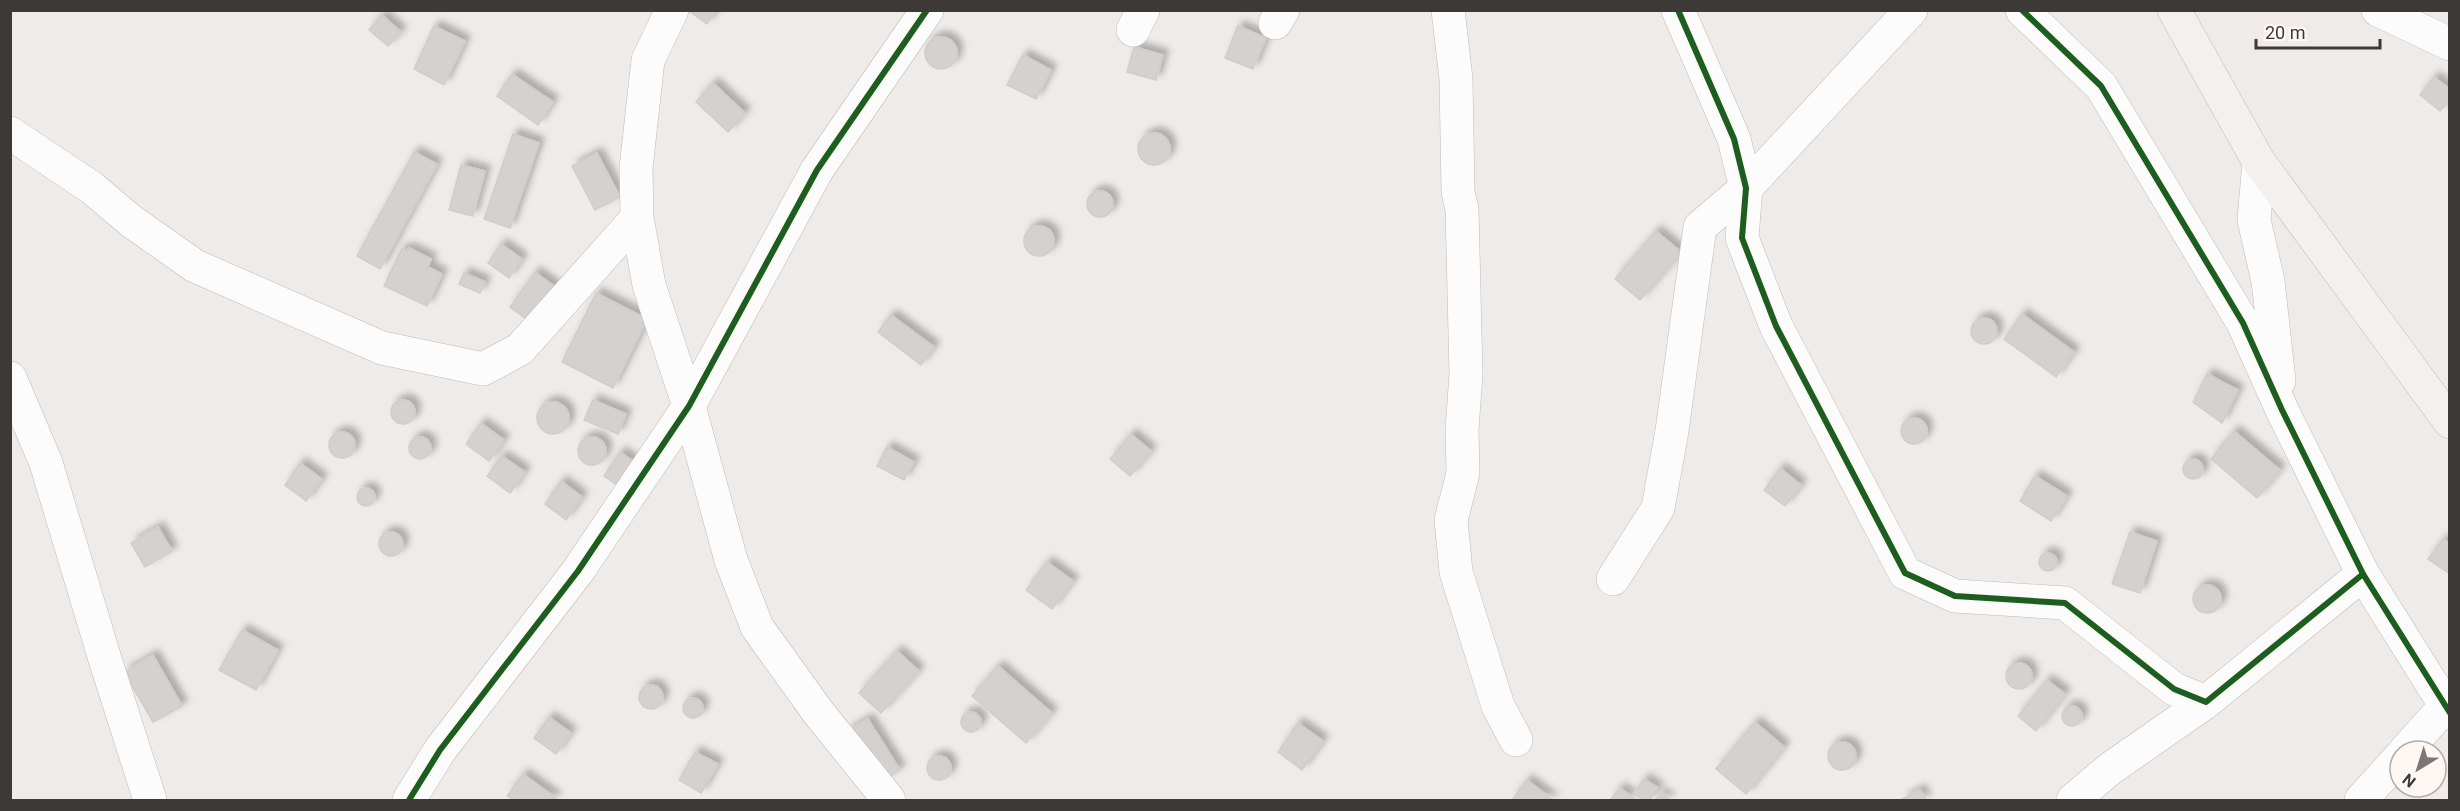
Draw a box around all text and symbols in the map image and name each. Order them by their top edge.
scale bar [2256,12,2380,50]
text: 20 m [2265,22,2305,43]
north arrow [2388,739,2448,799]
text: N [2399,769,2419,791]

